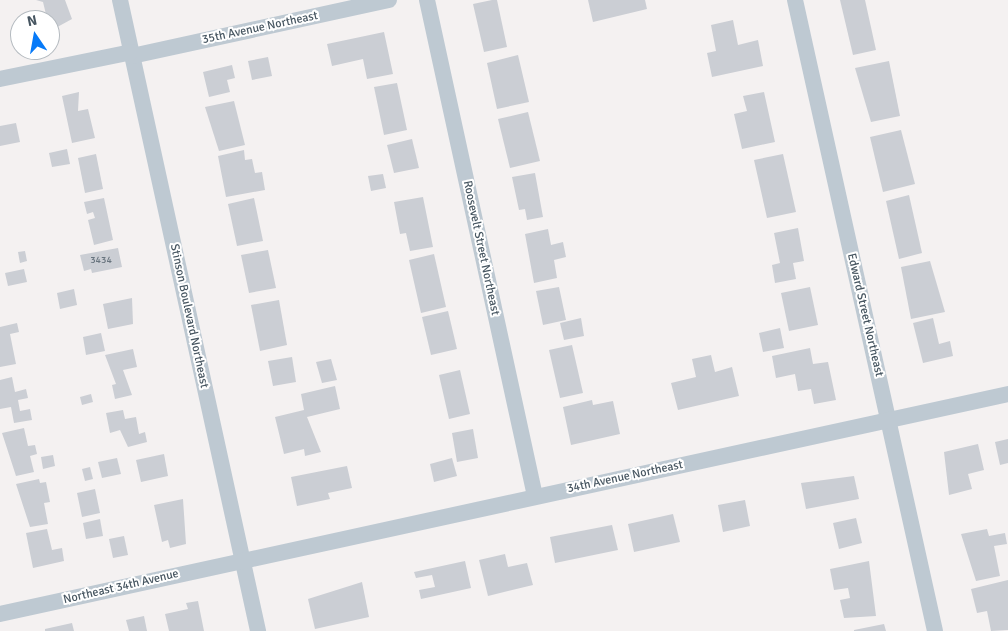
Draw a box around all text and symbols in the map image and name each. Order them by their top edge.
street label: 35th Avenue Northeast [201,9,319,47]
north arrow [10,10,60,60]
text: N [25,11,39,30]
street label: Roosevelt Street Northeast [460,179,502,317]
street label: Stinson Boulevard Northeast [167,243,211,389]
street label: Edward Street Northeast [844,252,886,378]
house number: 3434 [90,255,112,267]
street label: 34th Avenue Northeast [566,458,684,496]
street label: Northeast 34th Avenue [62,567,180,607]

